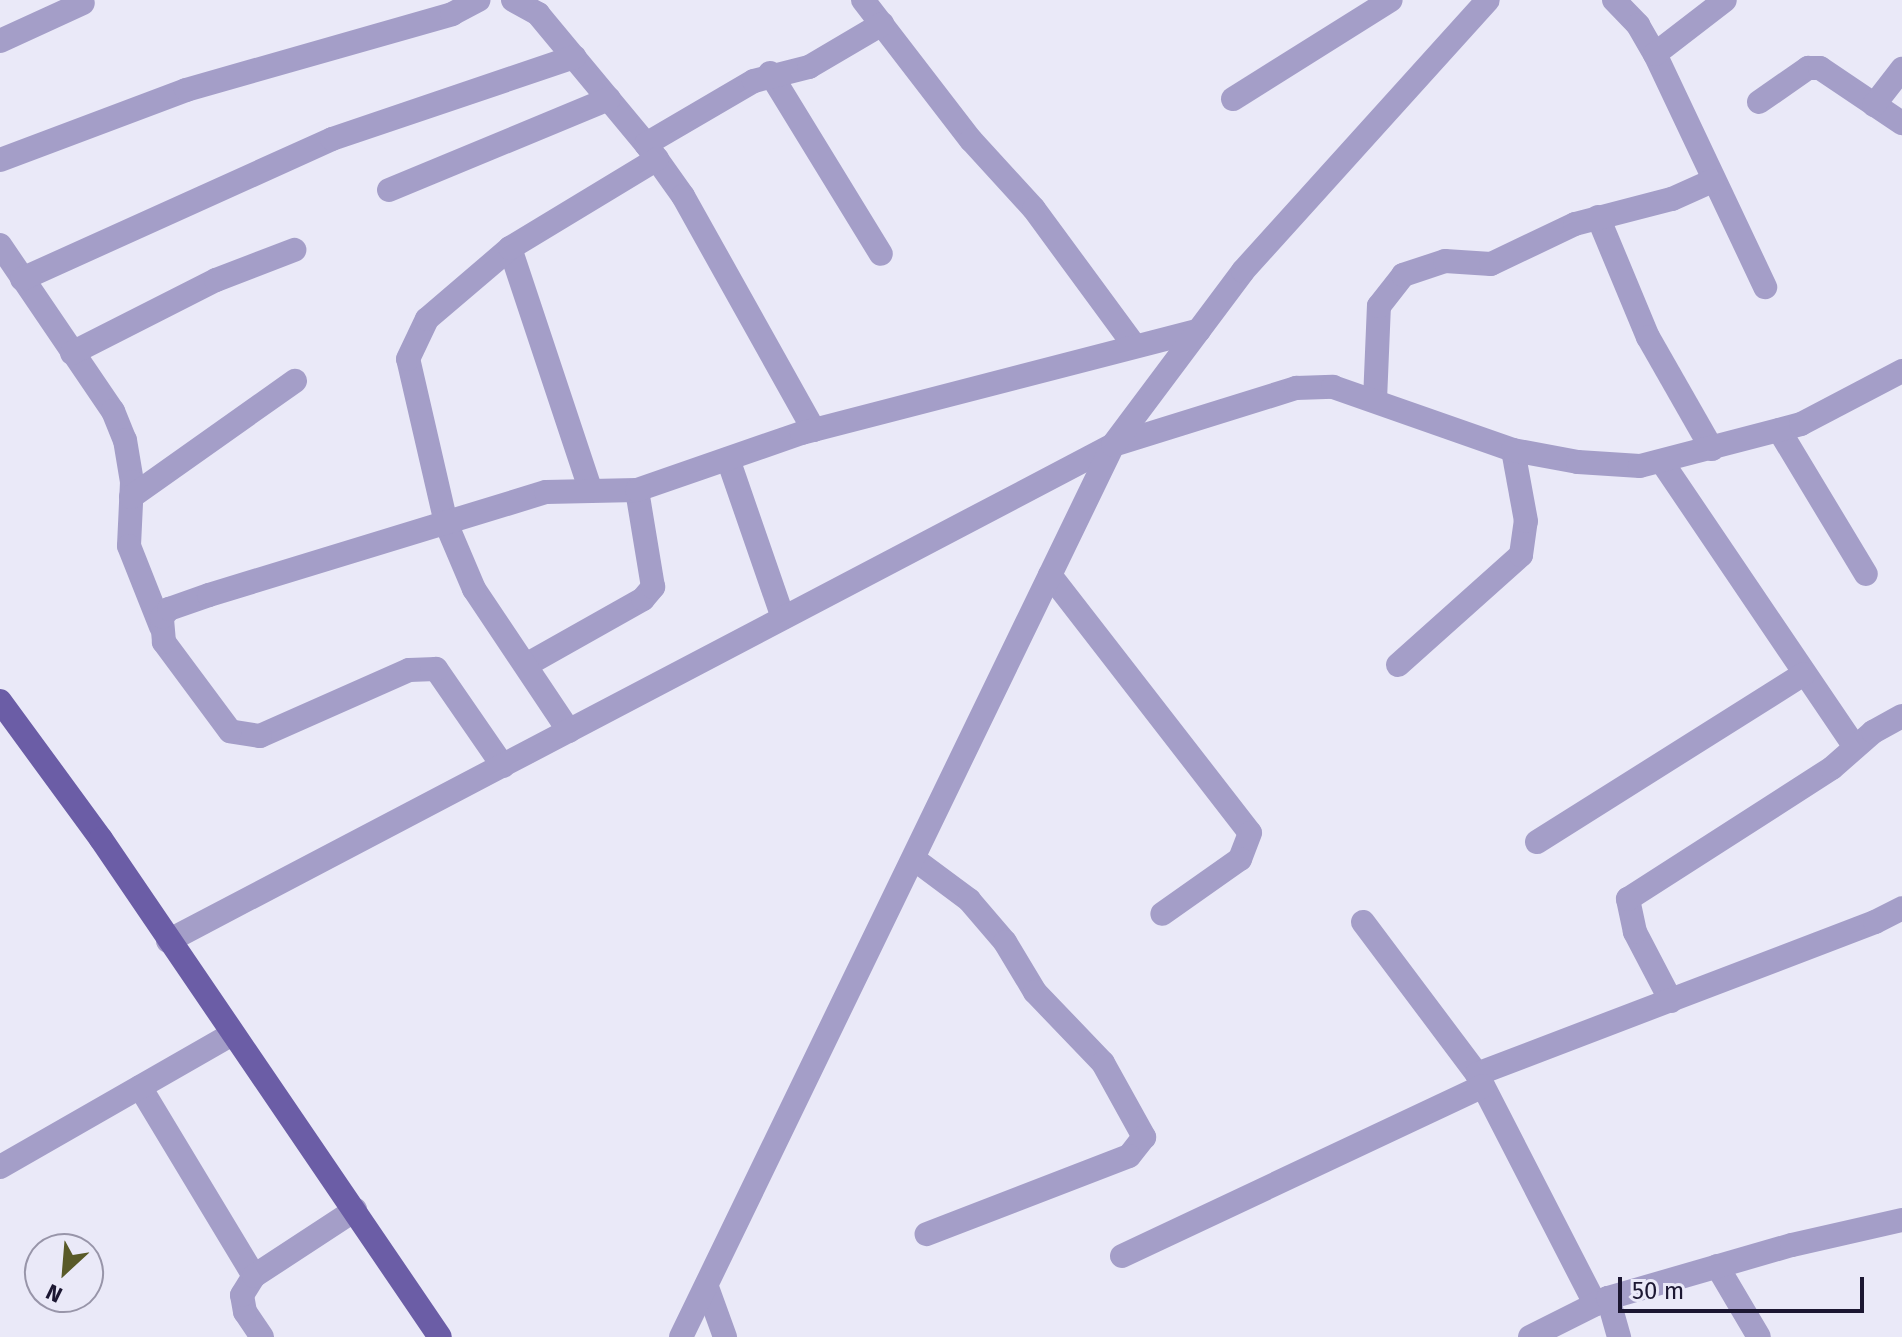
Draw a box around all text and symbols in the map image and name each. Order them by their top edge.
north arrow [24,1233,104,1313]
scale bar [1622,1261,1868,1311]
text: 50 m [1632,1277,1684,1305]
text: N [42,1278,67,1309]

